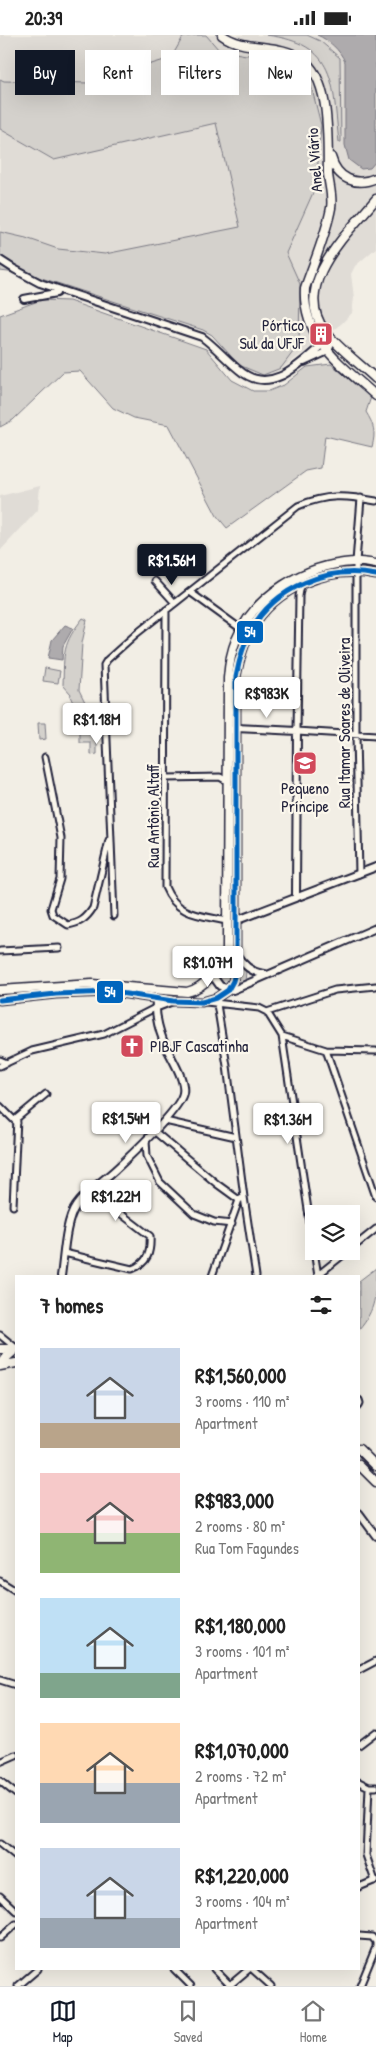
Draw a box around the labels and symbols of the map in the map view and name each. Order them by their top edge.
street label: Anel Viário [301,127,327,193]
place label: Pórtico Sul da UFJF [239,314,305,354]
building icon: Pórtico Sul da UFJF [308,321,334,347]
pin: R$1.56M [126,543,218,586]
line badge: 54 [236,620,264,644]
text: 54 [244,622,256,641]
street label: Rua Itamar Soares de Oliveira [333,638,355,808]
pin: R$983K [226,677,308,719]
pin: R$1.18M [51,703,143,745]
school or university icon: Pequeno Príncipe [292,750,318,776]
street label: Rua Antônio Altaff [142,764,164,868]
place label: Pequeno Príncipe [281,777,330,817]
pin: R$1.07M [162,945,254,988]
line badge: 54 [96,980,124,1004]
text: 54 [104,982,116,1001]
church icon: PIBJF Cascatinha [119,1033,145,1059]
place label: PIBJF Cascatinha [150,1035,248,1057]
pin: R$1.54M [80,1101,172,1144]
pin: R$1.36M [242,1103,334,1145]
pin: R$1.22M [70,1179,162,1222]

